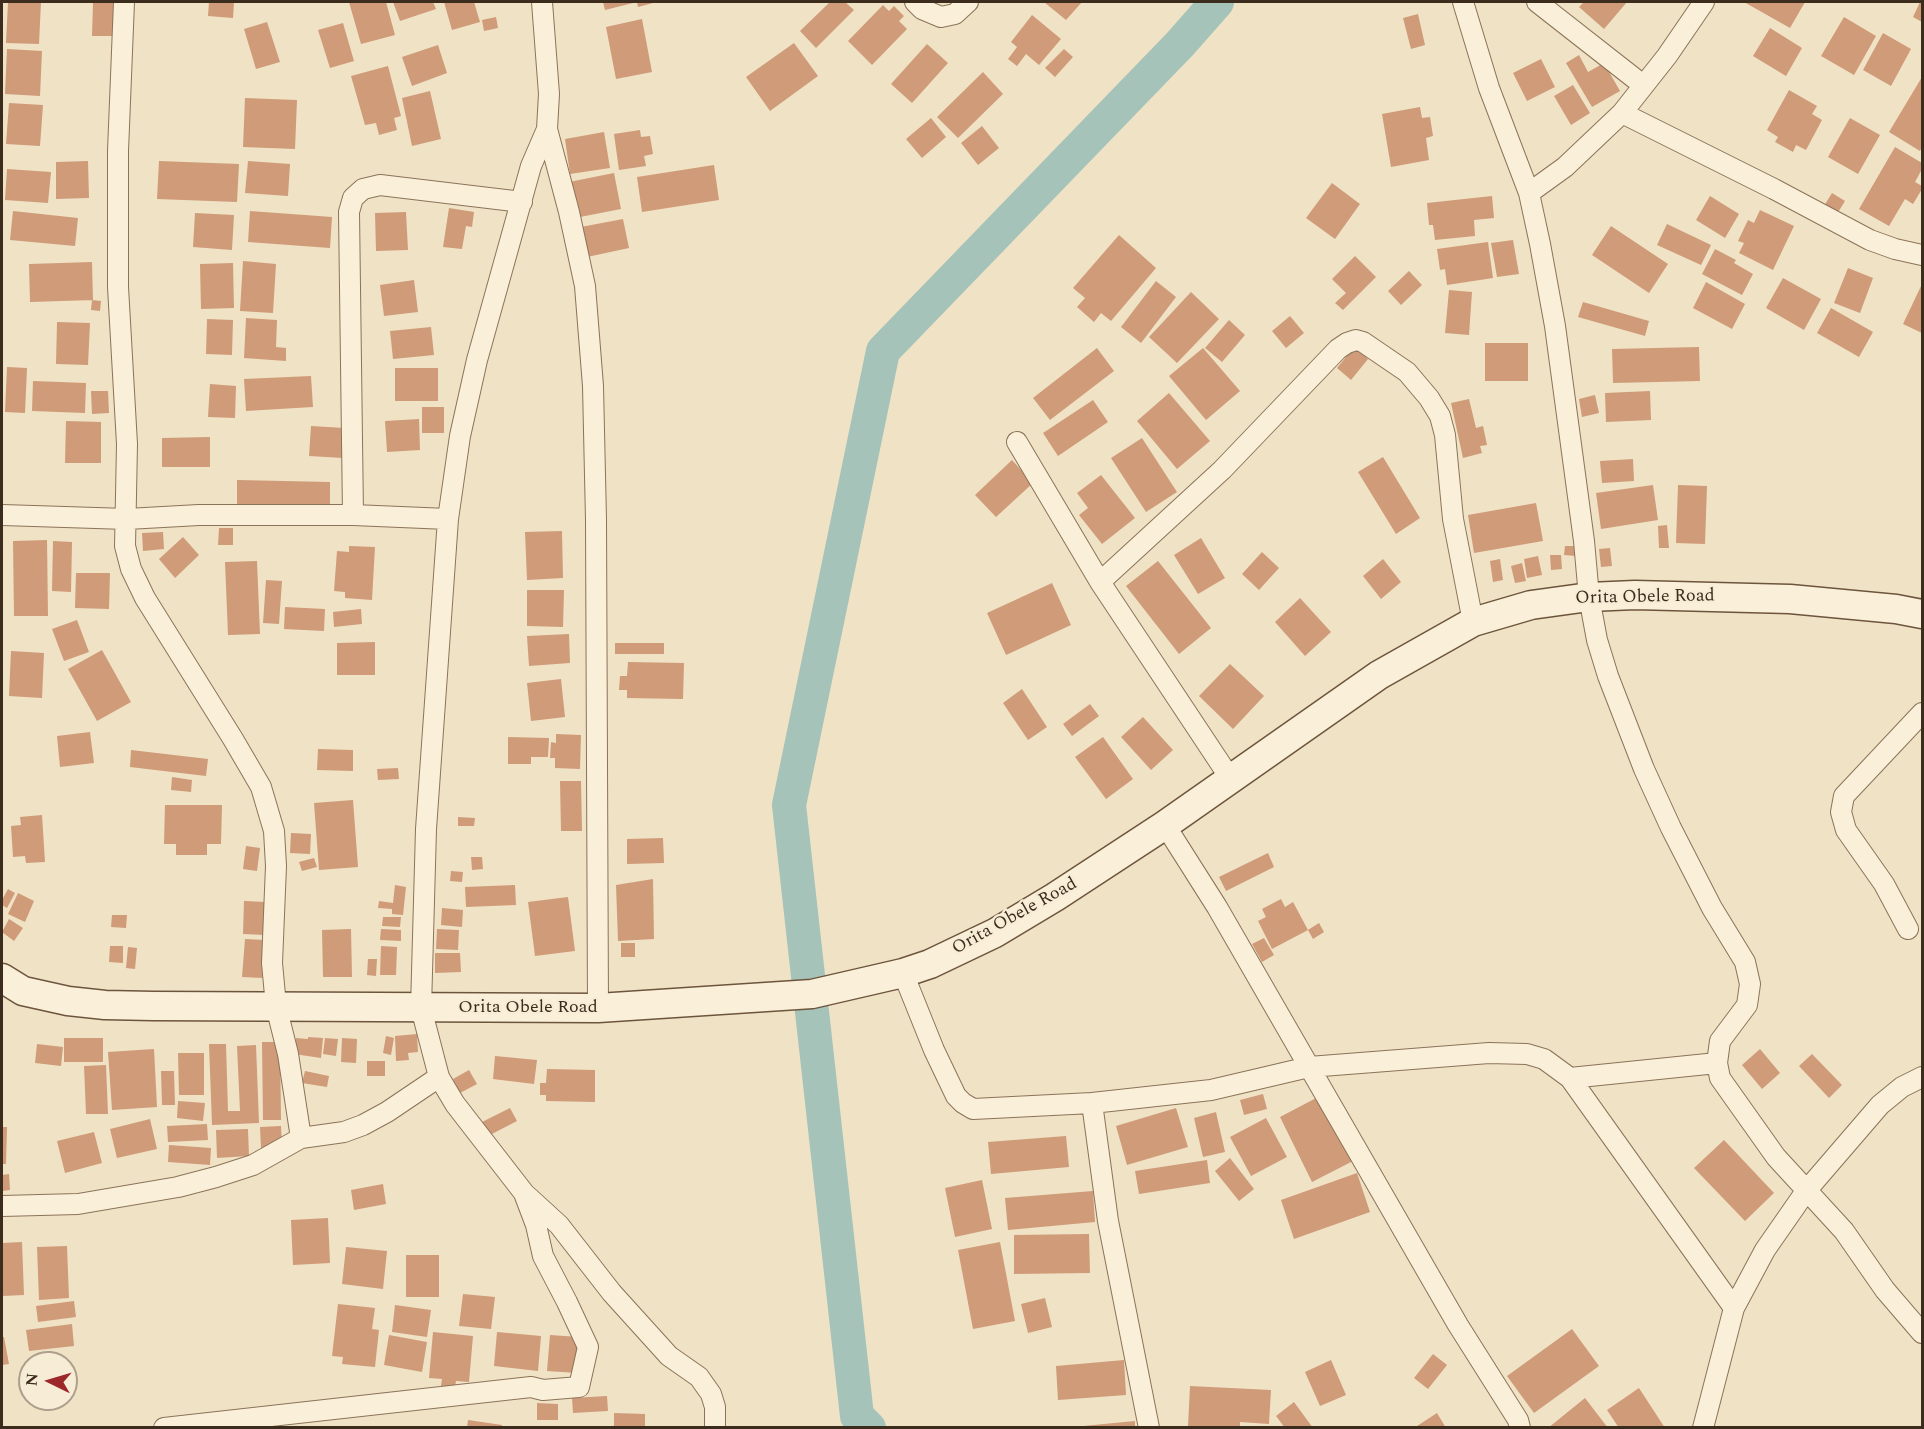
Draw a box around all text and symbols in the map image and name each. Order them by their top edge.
street label: Orita Obele Road [1575,586,1715,610]
street label: Orita Obele Road [949,874,1081,960]
street label: Orita Obele Road [458,997,598,1019]
north arrow [18,1351,78,1411]
text: N [20,1372,45,1387]

